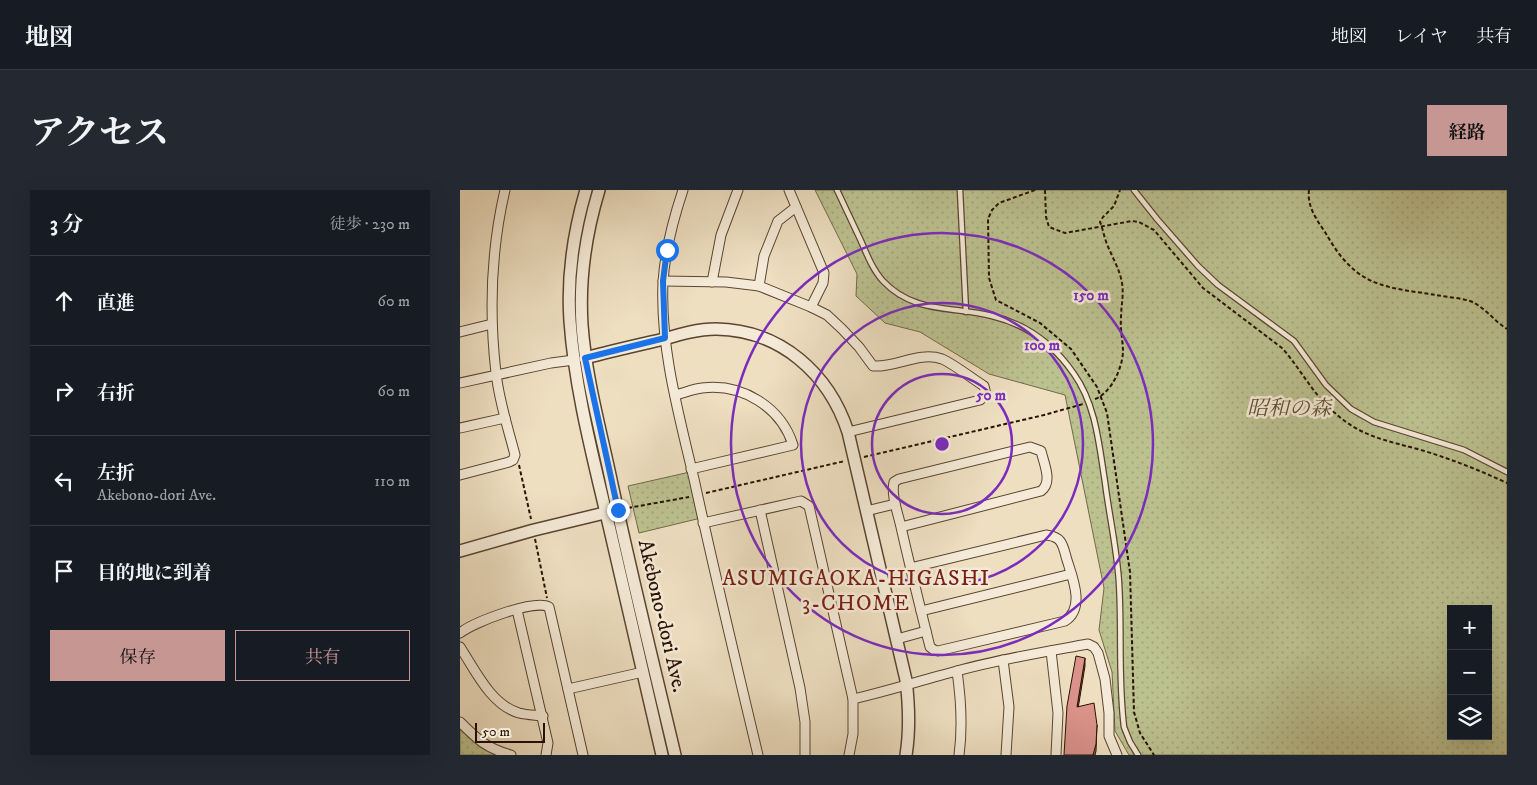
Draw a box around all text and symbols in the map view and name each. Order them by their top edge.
text: 地図 [25,23,73,53]
text: 地図 [1331,26,1367,48]
text: レイヤ [1395,26,1448,48]
text: 共有 [1476,26,1512,48]
button: 経路 [1427,105,1507,156]
text: アクセス [30,112,169,156]
text: 3 分 [50,212,83,238]
text: 徒歩 · 230 m [329,214,410,234]
route start [656,239,679,262]
text: 150 m [1073,286,1109,305]
icon: ahead [50,287,78,315]
text: 60 m [378,291,410,311]
text: 直進 [97,292,135,315]
text: 100 m [1024,336,1061,355]
icon: right [50,377,78,405]
text: 60 m [378,381,410,401]
text: 右折 [97,382,135,405]
text: 50 m [975,386,1007,405]
park label: 昭和の森 [1247,396,1333,422]
centre of rings [933,435,951,453]
text: 左折 [97,462,135,485]
icon: left [50,467,78,495]
text: 110 m [374,471,410,491]
text: Akebono-dori Ave. [97,485,216,505]
route end [607,499,630,522]
street label: Akebono-dori Ave. [632,537,692,695]
icon: arrive [50,557,78,585]
text: 目的地に到着 [97,562,211,585]
district label: ASUMIGAOKA-HIGASHI 3-CHOME [722,565,990,617]
map controls [1447,605,1492,740]
button: + [1447,605,1492,650]
button: 保存 [50,630,225,681]
button: 共有 [235,630,410,681]
button: − [1447,650,1492,695]
button: layers [1447,695,1492,740]
scale bar [475,720,545,743]
text: 50 m [482,723,510,741]

